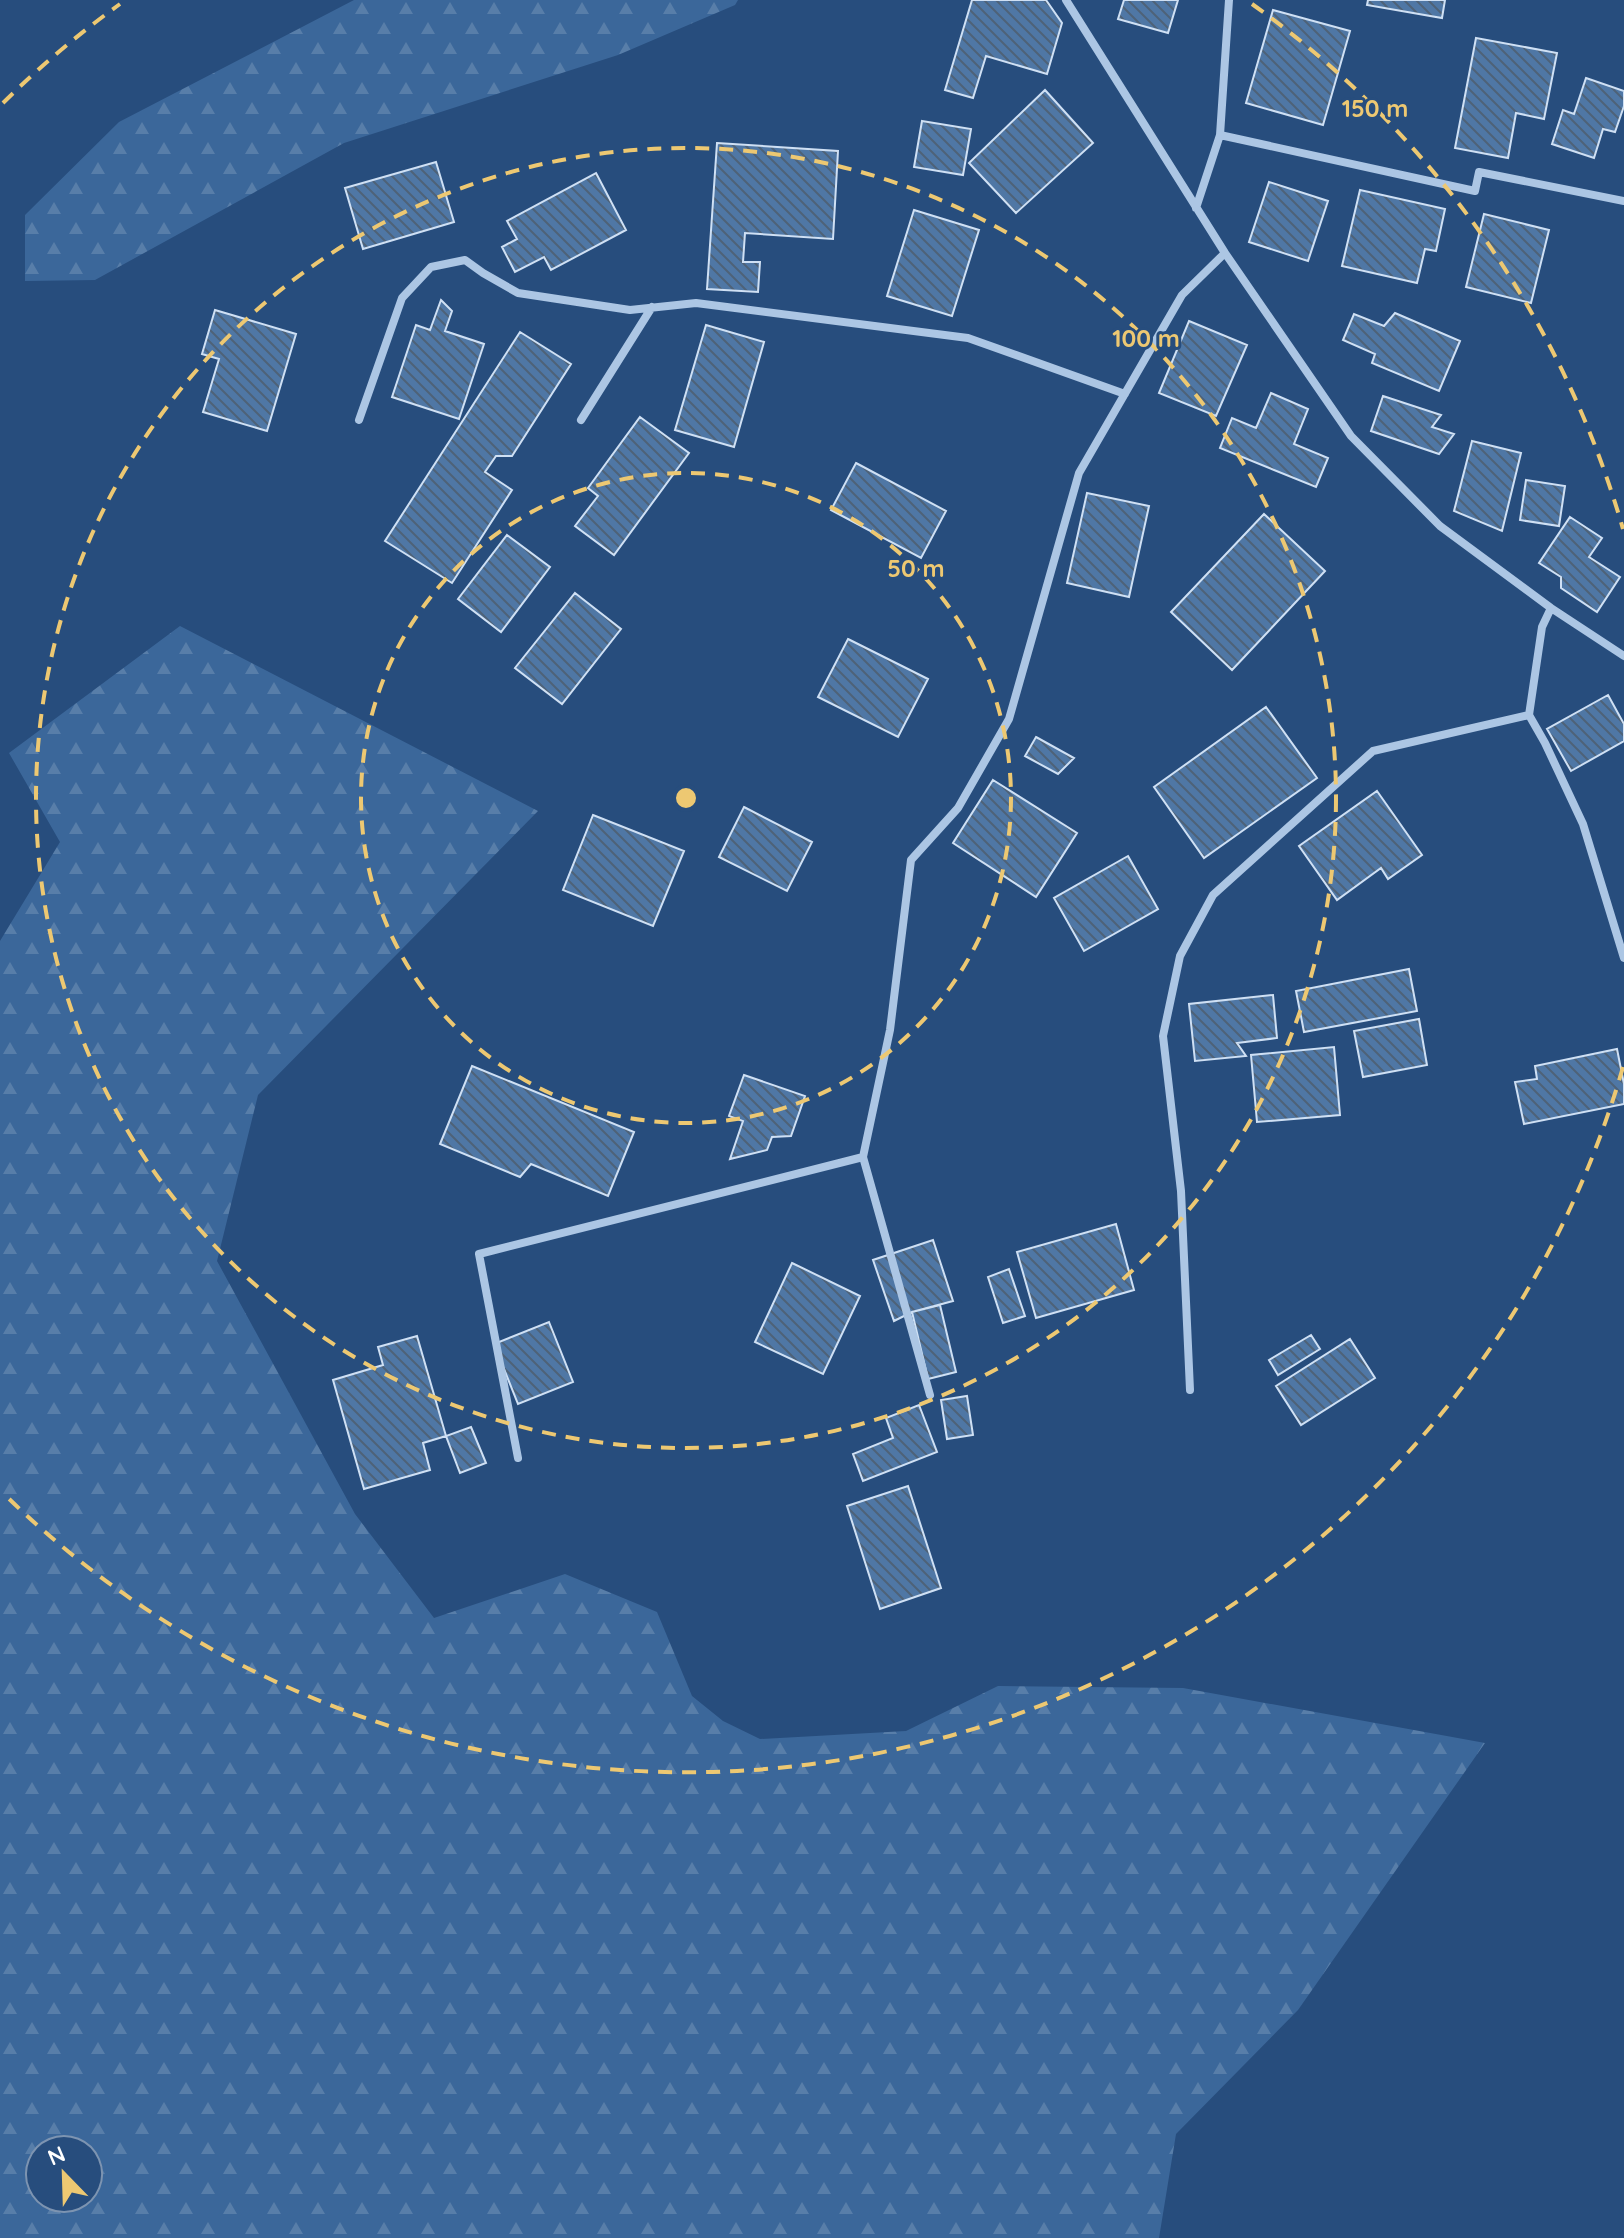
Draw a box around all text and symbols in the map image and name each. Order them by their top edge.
text: 150 m [1342,93,1408,123]
text: 100 m [1112,323,1180,353]
text: 50 m [887,553,945,583]
centre of rings [672,784,700,812]
north arrow [24,2134,104,2214]
text: N [43,2140,69,2172]

